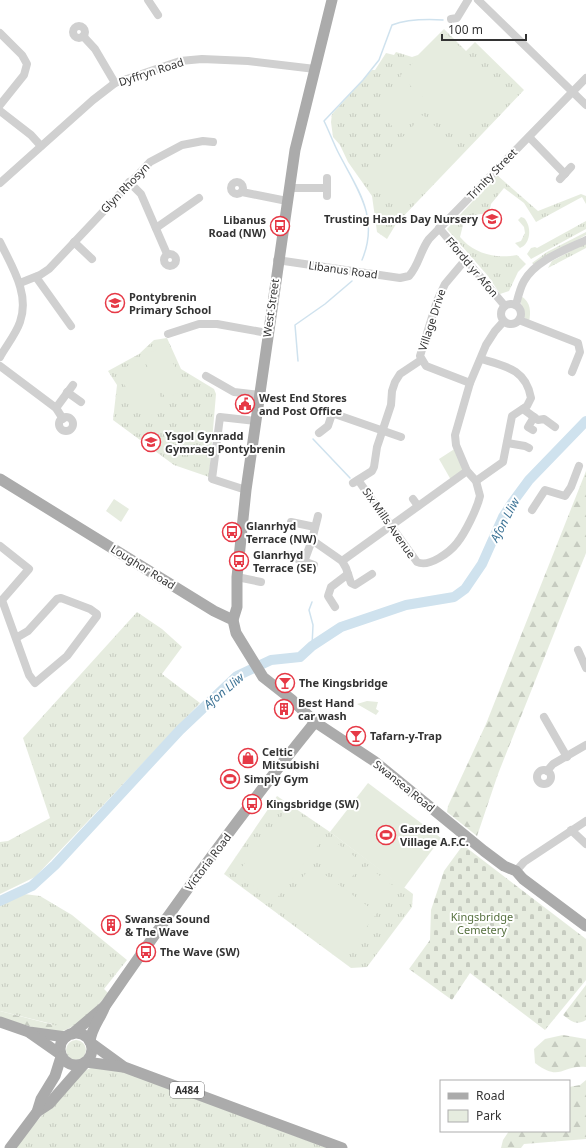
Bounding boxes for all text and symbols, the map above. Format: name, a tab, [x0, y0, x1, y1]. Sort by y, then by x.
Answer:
scale bar	[442, 16, 526, 42]
text: 100 m	[448, 21, 483, 38]
street label: Dyffryn Road	[116, 54, 185, 89]
street label: Trinity Street	[463, 145, 520, 203]
street label: Glyn Rhosyn	[97, 159, 152, 216]
school or university icon: Trusting Hands Day Nursery	[481, 208, 503, 230]
place label: Trusting Hands Day Nursery	[324, 211, 479, 226]
place label: Libanus Road (NW)	[208, 212, 266, 240]
bus stop icon: Libanus Road (NW)	[269, 215, 291, 237]
street label: Ffordd yr Afon	[443, 233, 502, 300]
street label: Libanus Road	[308, 257, 379, 282]
street label: West Street	[259, 278, 282, 338]
street label: Village Drive	[414, 287, 449, 353]
place label: Pontybrenin Primary School	[129, 289, 211, 317]
school or university icon: Pontybrenin Primary School	[104, 292, 126, 314]
place label: West End Stores and Post Office	[259, 390, 347, 418]
public building icon: West End Stores and Post Office	[234, 393, 256, 415]
place label: Ysgol Gynradd Gymraeg Pontybrenin	[165, 428, 285, 456]
school or university icon: Ysgol Gynradd Gymraeg Pontybrenin	[140, 431, 162, 453]
street label: Six Mills Avenue	[360, 484, 419, 561]
water label: Afon Lliw	[485, 493, 524, 546]
place label: Glanrhyd Terrace (NW)	[246, 518, 317, 546]
bus stop icon: Glanrhyd Terrace (NW)	[221, 521, 243, 543]
street label: Loughor Road	[108, 541, 178, 592]
place label: Glanrhyd Terrace (SE)	[253, 547, 316, 575]
bus stop icon: Glanrhyd Terrace (SE)	[228, 550, 250, 572]
water label: Afon Lliw	[199, 668, 249, 713]
bar icon: The Kingsbridge	[274, 672, 296, 694]
place label: The Kingsbridge	[299, 675, 388, 690]
place label: Best Hand car wash	[298, 695, 354, 723]
building icon: Best Hand car wash	[273, 698, 295, 720]
bar icon: Tafarn-y-Trap	[345, 725, 367, 747]
place label: Tafarn-y-Trap	[370, 728, 442, 743]
place label: Celtic Mitsubishi	[262, 744, 319, 772]
shop icon: Celtic Mitsubishi	[237, 747, 259, 769]
street label: Swansea Road	[371, 756, 438, 815]
sports icon: Simply Gym	[219, 768, 241, 790]
place label: Simply Gym	[244, 771, 308, 786]
bus stop icon: Kingsbridge (SW)	[241, 793, 263, 815]
place label: Kingsbridge (SW)	[266, 796, 359, 811]
place label: Garden Village A.F.C.	[400, 821, 469, 849]
sports icon: Garden Village A.F.C.	[375, 824, 397, 846]
street label: Victoria Road	[181, 830, 234, 893]
park label: Kingsbridge Cemetery	[451, 909, 513, 937]
place label: Swansea Sound & The Wave	[125, 911, 210, 939]
building icon: Swansea Sound & The Wave	[100, 914, 122, 936]
bus stop icon: The Wave (SW)	[135, 941, 157, 963]
place label: The Wave (SW)	[160, 944, 240, 959]
legend	[440, 1080, 570, 1132]
road number: A484	[170, 1082, 204, 1098]
text: Road	[476, 1087, 505, 1104]
text: Park	[476, 1107, 502, 1124]

